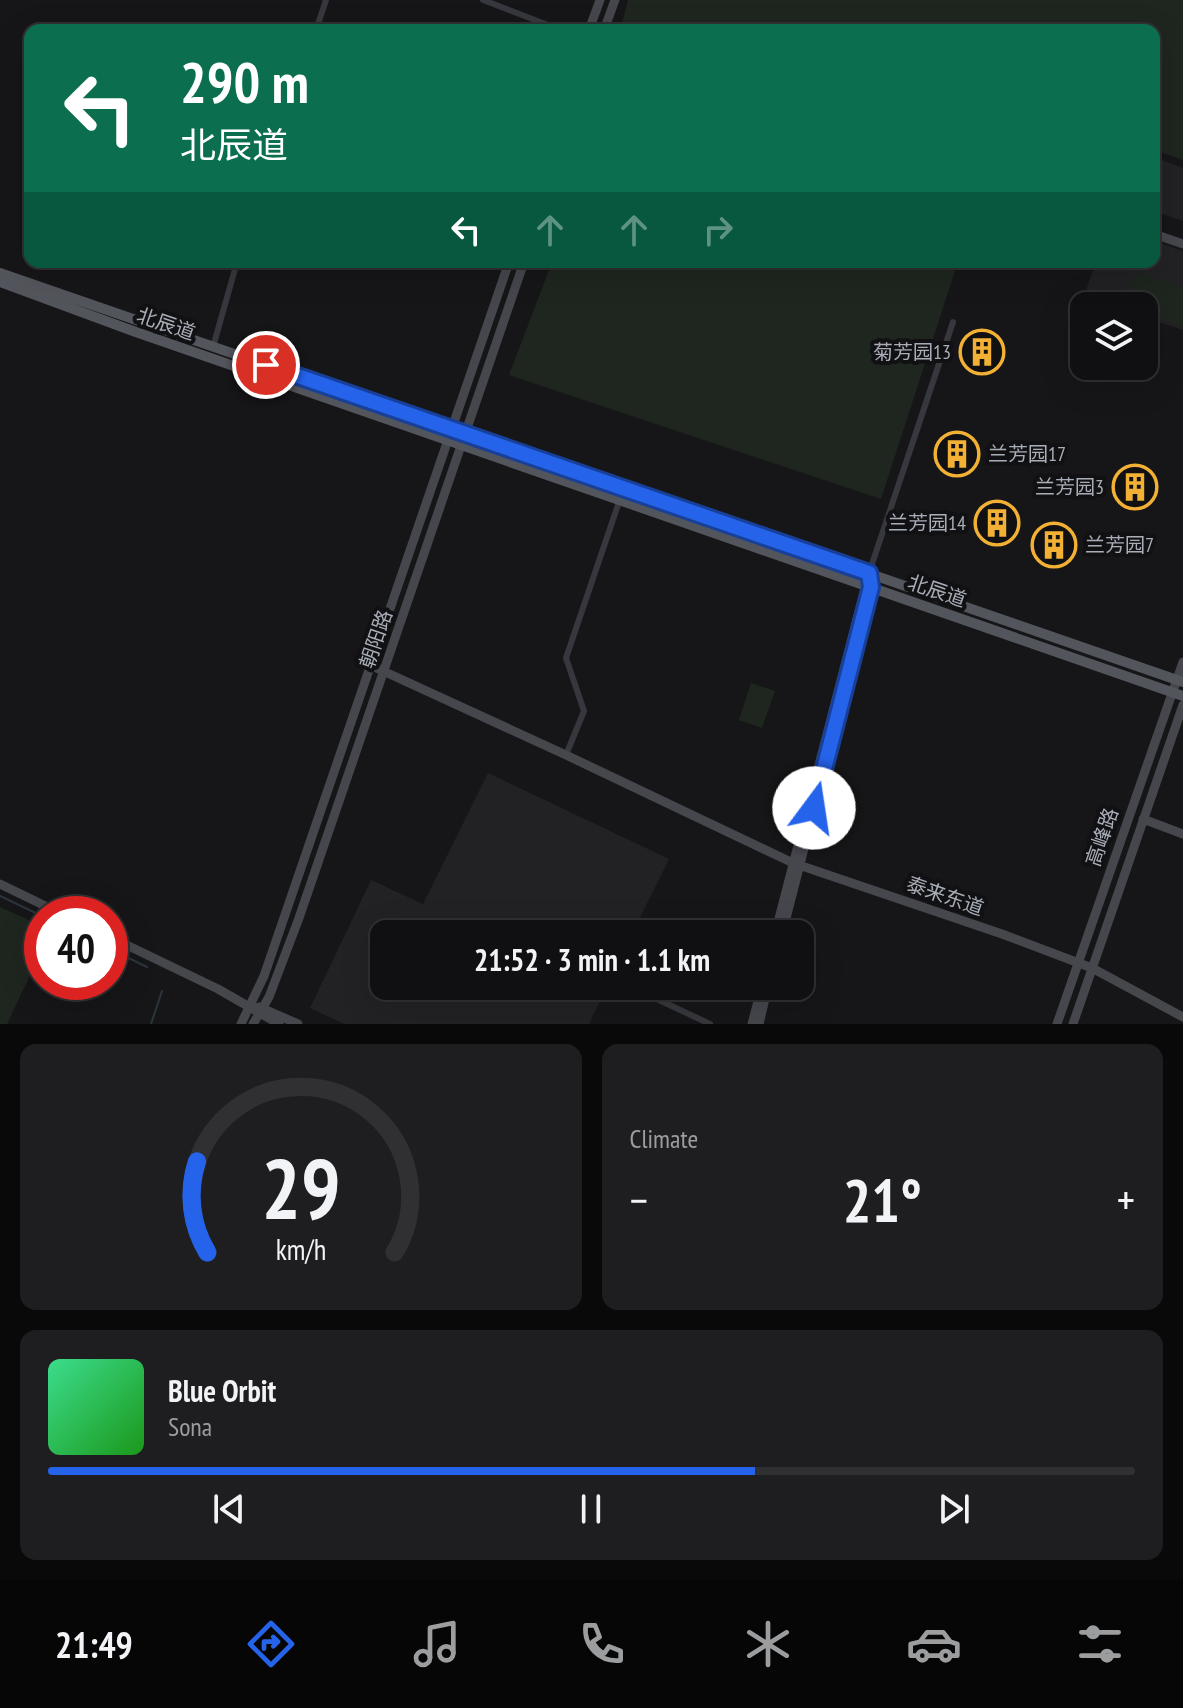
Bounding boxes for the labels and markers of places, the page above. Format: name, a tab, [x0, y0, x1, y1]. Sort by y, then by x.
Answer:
building icon: 菊芳园13	[958, 328, 1006, 376]
pin	[232, 331, 300, 399]
place label: 菊芳园13	[873, 339, 951, 365]
building icon: 兰芳园17	[933, 430, 981, 478]
place label: 兰芳园17	[988, 441, 1066, 467]
building icon: 兰芳园3	[1111, 463, 1159, 511]
place label: 兰芳园3	[1035, 474, 1104, 500]
building icon: 兰芳园14	[973, 499, 1021, 547]
place label: 兰芳园14	[888, 510, 966, 536]
building icon: 兰芳园7	[1030, 521, 1078, 569]
place label: 兰芳园7	[1085, 532, 1154, 558]

